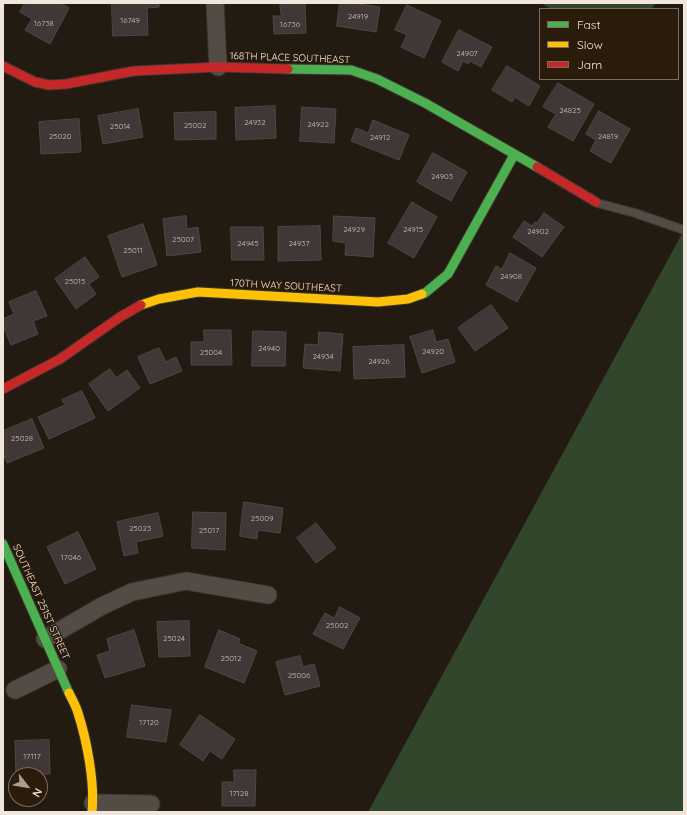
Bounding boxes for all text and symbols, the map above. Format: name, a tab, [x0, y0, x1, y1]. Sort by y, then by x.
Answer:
legend	[539, 8, 679, 80]
house number: 24919	[348, 12, 368, 22]
house number: 16749	[120, 16, 140, 26]
text: Fast	[577, 17, 601, 32]
house number: 16738	[34, 19, 54, 29]
house number: 16736	[280, 20, 300, 30]
text: Slow	[577, 37, 603, 52]
house number: 24907	[456, 49, 478, 59]
street label: 168TH PLACE SOUTHEAST	[230, 50, 350, 66]
text: Jam	[577, 57, 602, 72]
house number: 24825	[559, 106, 581, 116]
house number: 24932	[244, 118, 266, 128]
house number: 24922	[307, 120, 329, 130]
house number: 25002	[184, 121, 206, 131]
house number: 25014	[110, 122, 130, 132]
house number: 25020	[49, 132, 71, 142]
house number: 24819	[598, 132, 618, 142]
house number: 24912	[370, 133, 390, 143]
house number: 24903	[431, 172, 453, 182]
house number: 24929	[343, 225, 365, 235]
house number: 24915	[403, 225, 423, 235]
house number: 24902	[527, 227, 549, 237]
house number: 25007	[172, 235, 194, 245]
house number: 24945	[237, 239, 259, 249]
house number: 24937	[288, 239, 310, 249]
house number: 25011	[123, 246, 143, 256]
house number: 24908	[500, 272, 522, 282]
house number: 25015	[65, 277, 85, 287]
street label: 170TH WAY SOUTHEAST	[230, 277, 342, 295]
house number: 24940	[258, 344, 280, 354]
house number: 24920	[422, 347, 444, 357]
house number: 25004	[200, 348, 222, 358]
house number: 24934	[312, 352, 334, 362]
house number: 24926	[368, 357, 390, 367]
house number: 25028	[11, 434, 33, 444]
house number: 25009	[251, 514, 273, 524]
house number: 25023	[129, 524, 151, 534]
house number: 25017	[199, 526, 219, 536]
street label: SOUTHEAST 251ST STREET	[10, 542, 72, 662]
house number: 17046	[61, 553, 81, 563]
house number: 25002	[326, 621, 348, 631]
house number: 25024	[163, 634, 185, 644]
house number: 25012	[221, 654, 241, 664]
house number: 25006	[288, 671, 310, 681]
house number: 17120	[139, 718, 159, 728]
house number: 17117	[23, 752, 41, 762]
north arrow	[8, 767, 48, 807]
text: N	[29, 786, 46, 800]
house number: 17128	[229, 789, 249, 799]

